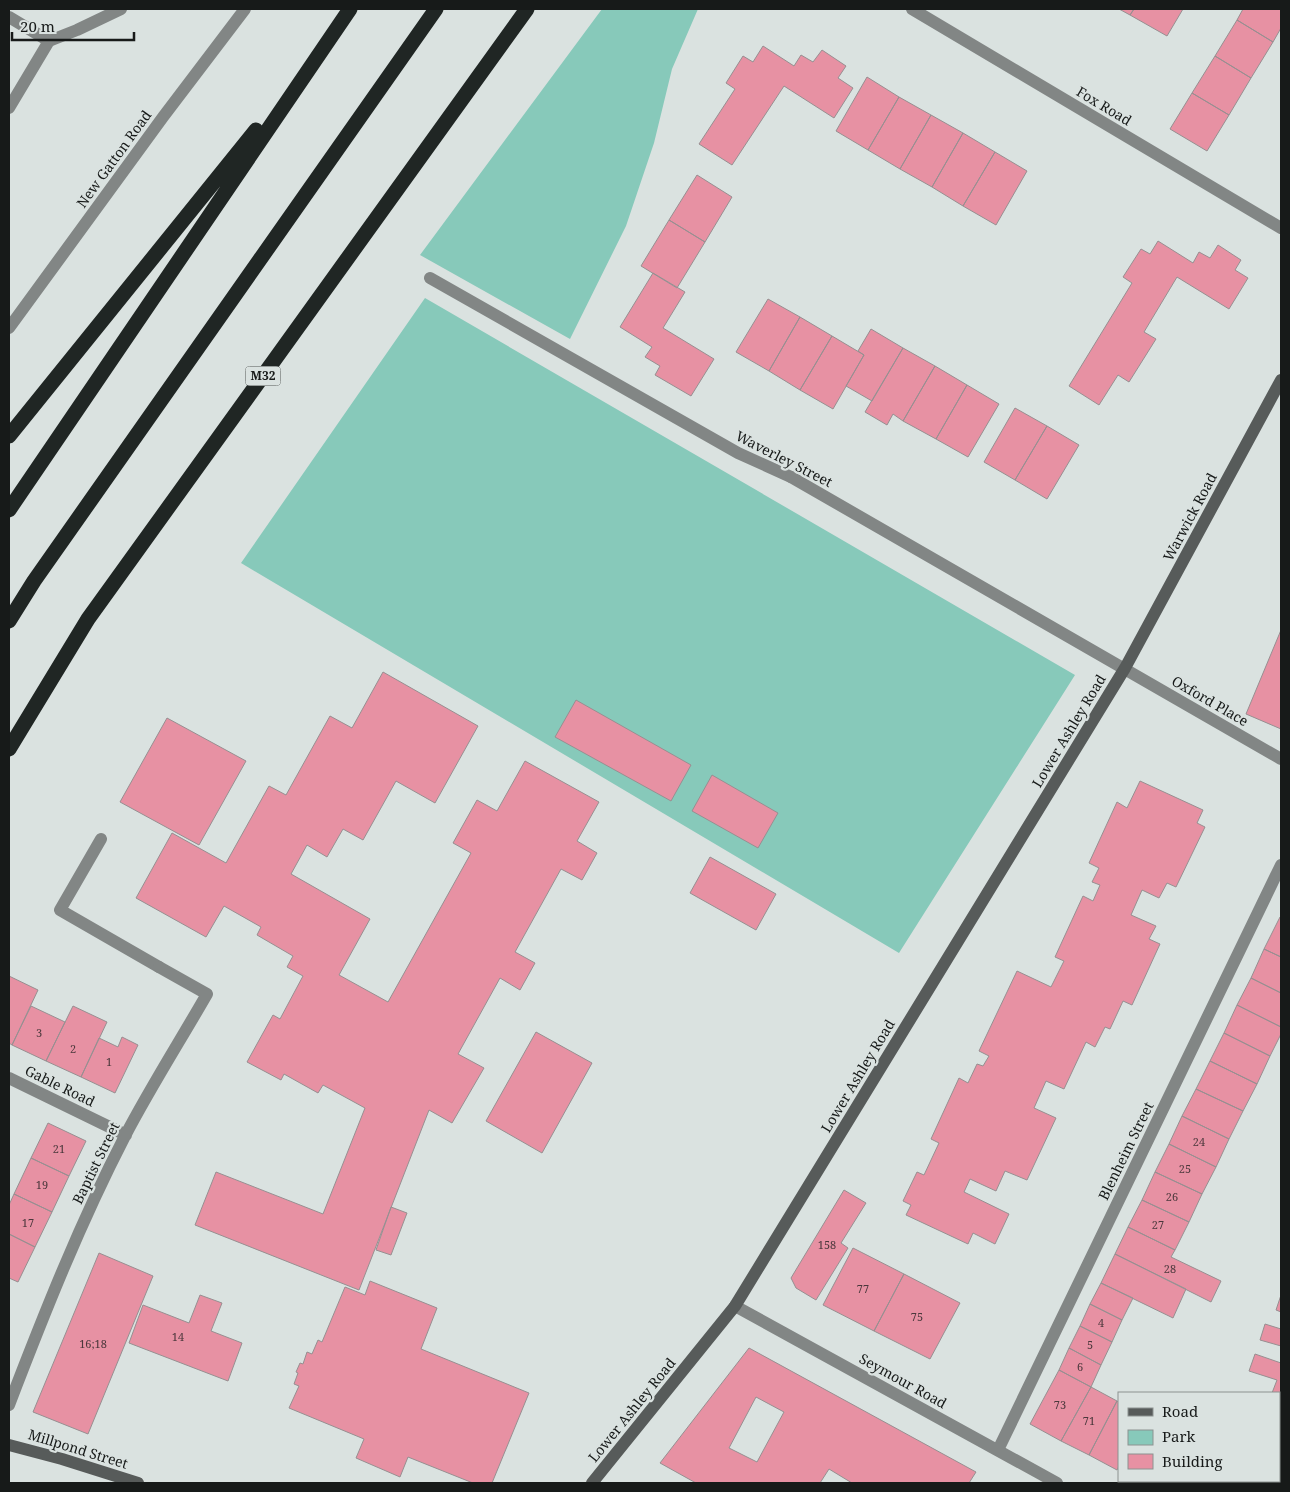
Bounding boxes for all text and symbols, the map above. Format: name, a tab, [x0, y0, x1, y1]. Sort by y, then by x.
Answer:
scale bar	[12, 10, 135, 42]
text: 20 m	[20, 16, 55, 36]
street label: Fox Road	[1073, 82, 1136, 130]
street label: New Gatton Road	[72, 106, 156, 211]
road number: M32	[246, 366, 280, 386]
street label: Waverley Street	[733, 426, 836, 491]
street label: Warwick Road	[1158, 469, 1221, 564]
street label: Lower Ashley Road	[1027, 670, 1110, 791]
street label: Oxford Place	[1168, 671, 1252, 730]
street label: Lower Ashley Road	[816, 1015, 899, 1136]
house number: 3	[36, 1025, 42, 1040]
house number: 2	[70, 1041, 76, 1056]
house number: 1	[106, 1054, 112, 1069]
street label: Gable Road	[22, 1060, 99, 1111]
street label: Blenheim Street	[1094, 1099, 1158, 1203]
street label: Baptist Street	[68, 1119, 124, 1207]
house number: 24	[1193, 1134, 1205, 1149]
house number: 21	[53, 1141, 65, 1156]
house number: 25	[1179, 1161, 1191, 1176]
house number: 19	[36, 1177, 48, 1192]
house number: 26	[1166, 1189, 1178, 1204]
house number: 17	[22, 1215, 34, 1230]
house number: 27	[1152, 1217, 1164, 1232]
house number: 158	[818, 1237, 836, 1252]
house number: 28	[1164, 1261, 1176, 1276]
house number: 77	[857, 1281, 869, 1296]
house number: 75	[911, 1309, 923, 1324]
house number: 4	[1098, 1315, 1104, 1330]
house number: 14	[172, 1329, 184, 1344]
house number: 16;18	[79, 1336, 107, 1351]
house number: 5	[1087, 1337, 1093, 1352]
street label: Seymour Road	[856, 1349, 951, 1413]
street label: Lower Ashley Road	[584, 1353, 680, 1466]
house number: 6	[1077, 1359, 1083, 1374]
legend	[1118, 1392, 1280, 1482]
house number: 73	[1054, 1397, 1066, 1412]
text: Road	[1162, 1401, 1198, 1421]
house number: 71	[1083, 1413, 1095, 1428]
street label: Millpond Street	[26, 1424, 130, 1473]
text: Park	[1162, 1426, 1196, 1446]
text: Building	[1162, 1451, 1223, 1471]

